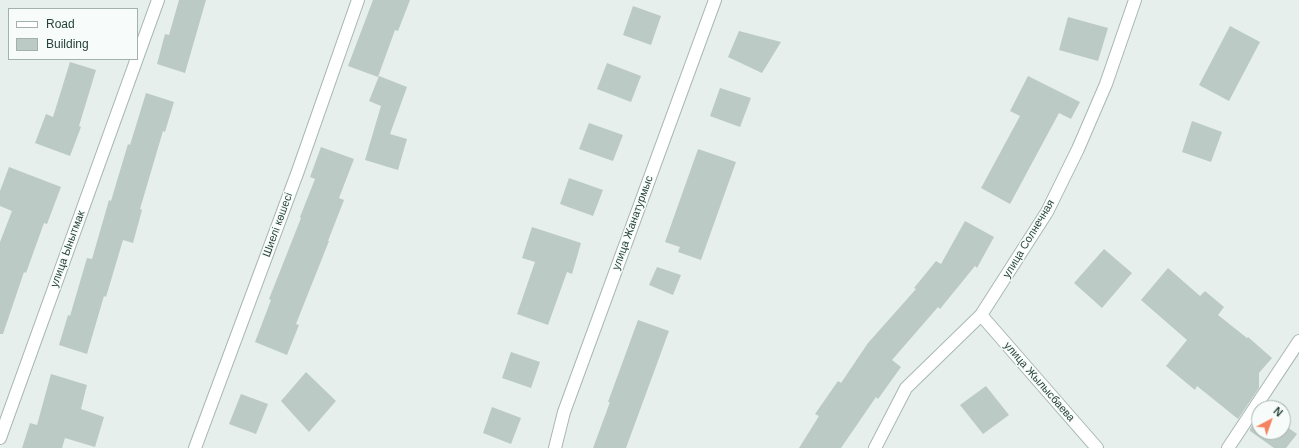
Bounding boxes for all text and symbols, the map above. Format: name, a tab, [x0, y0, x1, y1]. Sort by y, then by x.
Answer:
legend	[8, 8, 138, 60]
text: Road	[46, 17, 75, 31]
text: Building	[46, 37, 89, 51]
street label: улица Жанатурмыс	[610, 174, 656, 272]
street label: Шиелі көшесі	[260, 191, 296, 259]
street label: улица Солнечная	[1000, 197, 1058, 281]
street label: улица Ынытмак	[48, 209, 88, 289]
street label: улица Жылысбаева	[1001, 339, 1077, 425]
north arrow	[1251, 400, 1291, 440]
text: N	[1271, 405, 1285, 419]

